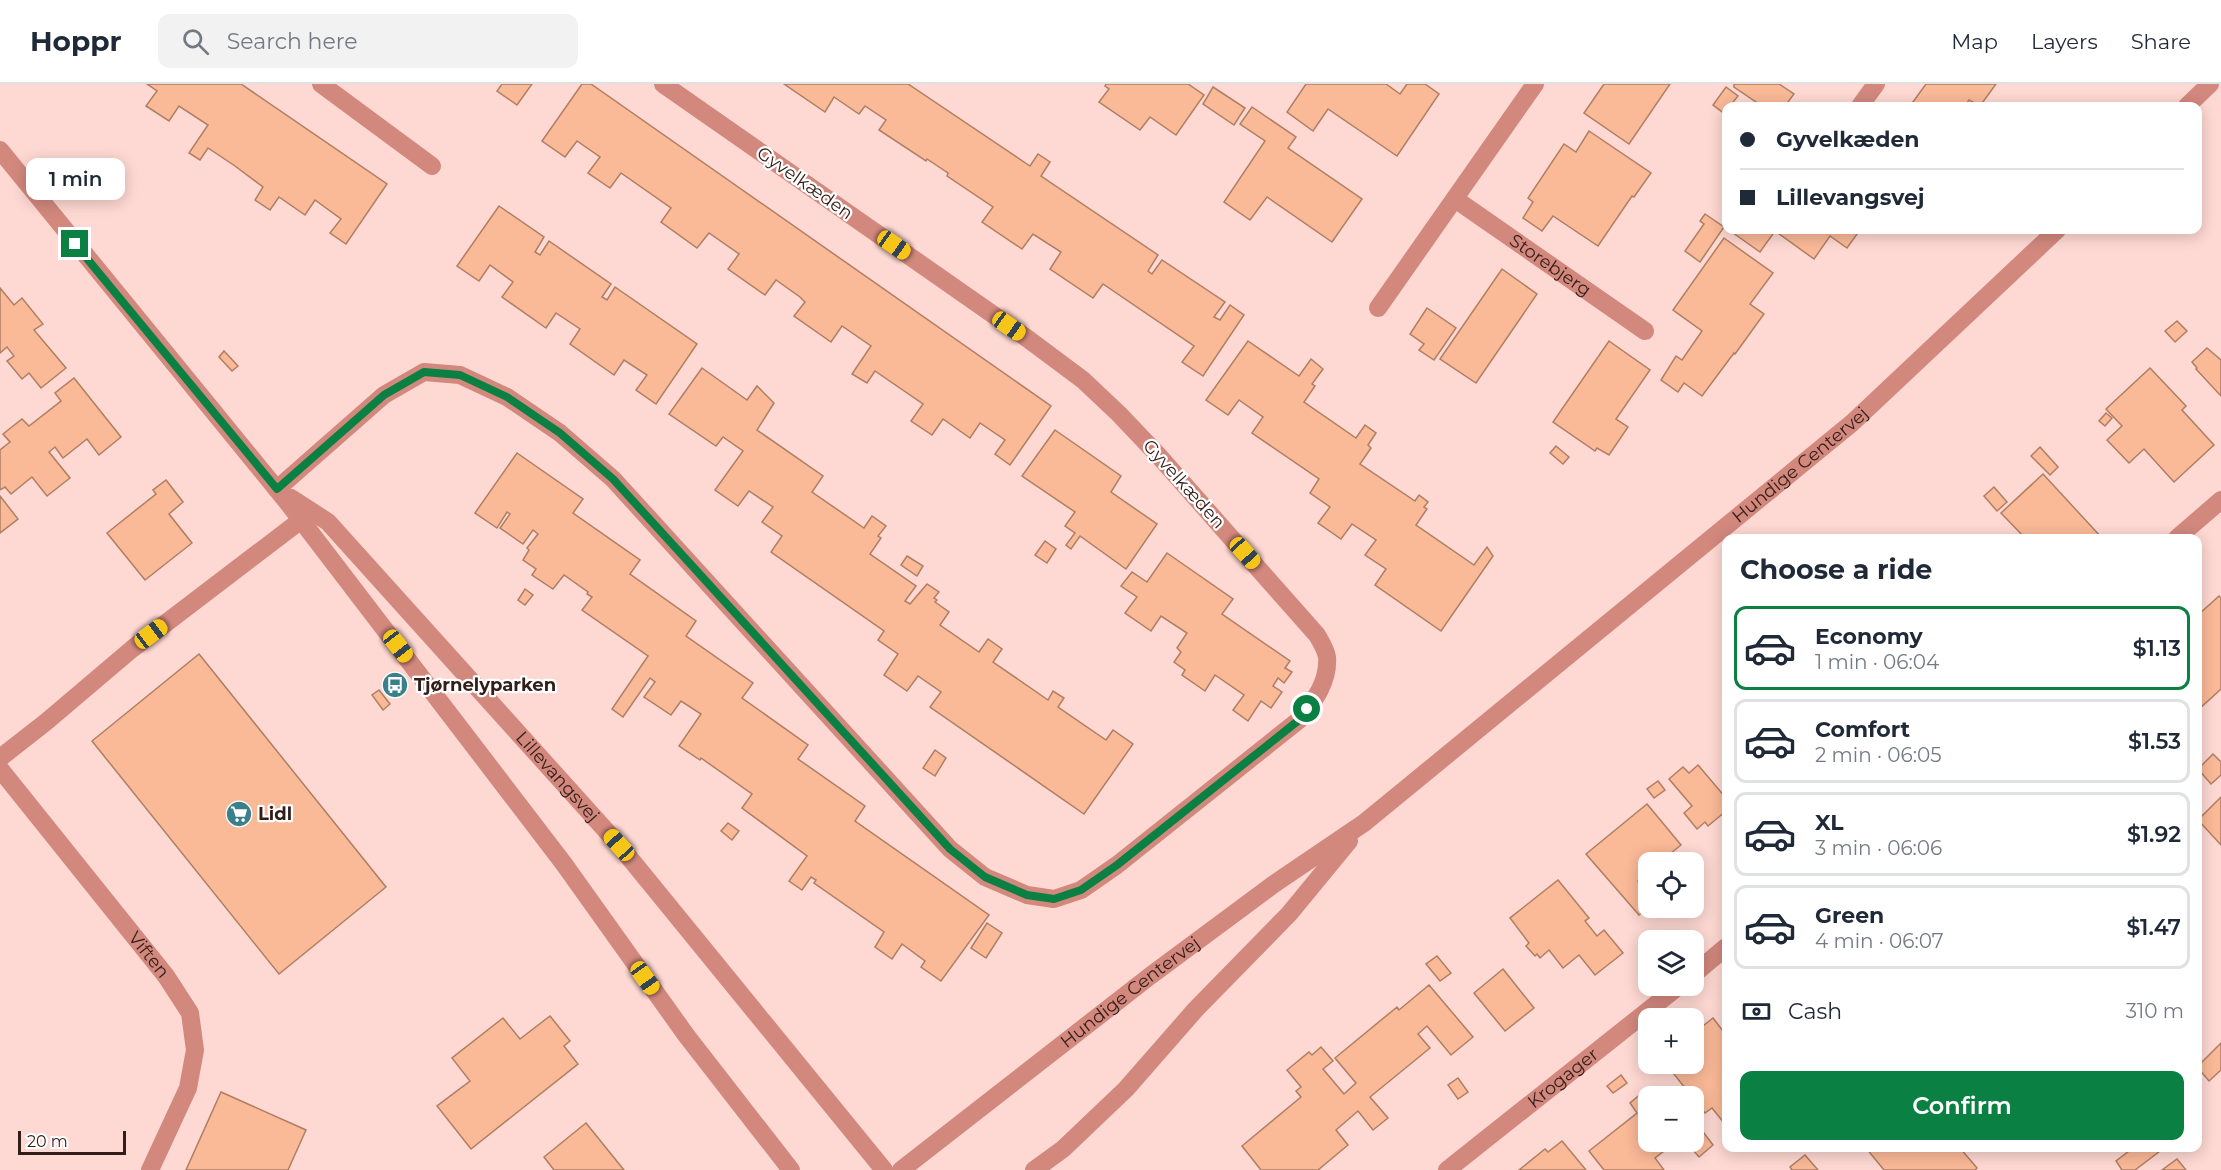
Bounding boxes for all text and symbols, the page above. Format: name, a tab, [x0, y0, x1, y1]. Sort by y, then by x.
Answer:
search box	[158, 14, 578, 68]
text: Hoppr	[30, 24, 122, 58]
icon: search	[179, 25, 212, 58]
text: Search here	[227, 28, 358, 55]
text: Map	[1951, 29, 1998, 54]
text: Layers	[2031, 29, 2098, 54]
text: Share	[2131, 29, 2191, 54]
text: Gyvelkæden	[1776, 126, 1920, 153]
street label: Gyvelkæden	[753, 142, 857, 224]
callout: 1 min	[26, 157, 124, 199]
text: 1 min	[49, 167, 102, 191]
text: Lillevangsvej	[1776, 184, 1925, 211]
car	[874, 227, 914, 263]
street label: Storebjerg	[1505, 229, 1595, 301]
route end	[61, 230, 88, 257]
car	[989, 308, 1029, 344]
street label: Hundige Centervej	[1728, 403, 1873, 528]
street label: Gyvelkæden	[1138, 435, 1230, 533]
car	[1226, 534, 1264, 572]
text: Choose a ride	[1740, 553, 1932, 586]
car	[131, 616, 171, 652]
icon: car	[1743, 621, 1797, 675]
text: Economy	[1815, 623, 1923, 650]
car	[380, 626, 416, 666]
text: $1.13	[2133, 635, 2181, 662]
text: 1 min · 06:04	[1815, 650, 1939, 674]
bus stop icon: Tjørnelyparken	[380, 670, 410, 700]
place label: Tjørnelyparken	[414, 674, 556, 696]
route start	[1293, 695, 1320, 722]
icon: car	[1743, 714, 1797, 768]
text: Comfort	[1815, 716, 1910, 743]
street label: Lillevangsvej	[511, 727, 604, 827]
text: $1.53	[2128, 728, 2181, 755]
text: 2 min · 06:05	[1815, 743, 1941, 767]
supermarket icon: Lidl	[224, 799, 254, 829]
place label: Lidl	[258, 803, 292, 825]
icon: car	[1743, 807, 1797, 861]
text: XL	[1815, 809, 1844, 836]
text: $1.92	[2127, 821, 2181, 848]
car	[600, 826, 638, 864]
text: 3 min · 06:06	[1815, 836, 1942, 860]
map controls	[1638, 852, 1704, 1152]
button: locate	[1638, 852, 1704, 918]
icon: car	[1743, 900, 1797, 954]
text: Green	[1815, 902, 1884, 929]
text: $1.47	[2126, 914, 2181, 941]
street label: Viften	[124, 927, 174, 982]
text: 4 min · 06:07	[1815, 929, 1944, 953]
button: layers	[1638, 930, 1704, 996]
street label: Hundige Centervej	[1056, 932, 1204, 1053]
car	[627, 958, 663, 998]
icon: cash	[1740, 995, 1773, 1028]
text: Cash	[1788, 998, 1842, 1025]
text: 310 m	[2126, 999, 2184, 1023]
button: +	[1638, 1008, 1704, 1074]
street label: Krogager	[1523, 1043, 1603, 1113]
button: Confirm	[1740, 1071, 2184, 1140]
button: −	[1638, 1086, 1704, 1152]
scale bar	[18, 1128, 126, 1156]
text: 20 m	[27, 1132, 68, 1151]

